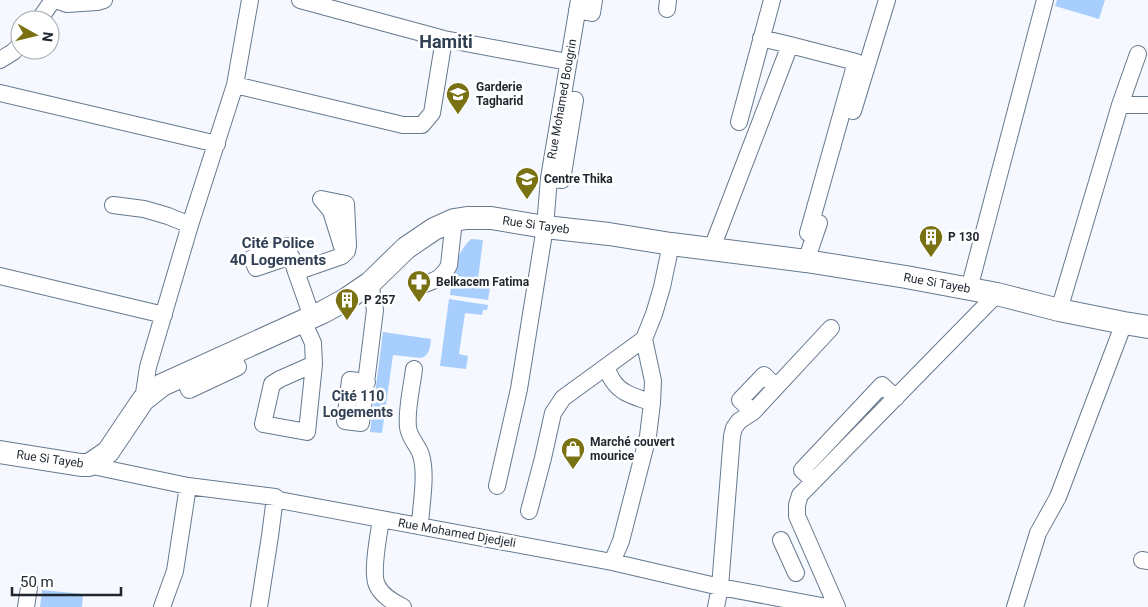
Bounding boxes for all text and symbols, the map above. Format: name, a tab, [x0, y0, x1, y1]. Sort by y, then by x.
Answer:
north arrow	[10, 10, 60, 60]
text: N	[39, 31, 56, 43]
district label: Hamiti	[419, 31, 473, 52]
street label: Rue Mohamed Bougrin	[545, 38, 579, 160]
place label: Garderie Tagharid	[476, 80, 524, 108]
school or university icon: Garderie Tagharid	[445, 81, 471, 115]
school or university icon: Centre Thika	[514, 166, 540, 200]
place label: Centre Thika	[544, 172, 613, 186]
street label: Rue Si Tayeb	[501, 213, 571, 237]
building icon: P 130	[918, 224, 944, 258]
place label: P 130	[948, 230, 979, 244]
district label: Cité Police 40 Logements	[230, 234, 327, 269]
pharmacy icon: Belkacem Fatima	[406, 269, 432, 303]
street label: Rue Si Tayeb	[902, 270, 972, 296]
place label: Belkacem Fatima	[436, 275, 530, 289]
building icon: P 257	[334, 287, 360, 321]
place label: P 257	[364, 293, 395, 307]
district label: Cité 110 Logements	[323, 388, 393, 420]
place label: Marché couvert mourice	[590, 435, 675, 463]
shop icon: Marché couvert mourice	[560, 436, 586, 470]
street label: Rue Si Tayeb	[15, 447, 85, 471]
street label: Rue Mohamed Djedjeli	[397, 516, 517, 550]
scale bar	[12, 564, 121, 596]
text: 50 m	[20, 573, 54, 591]

